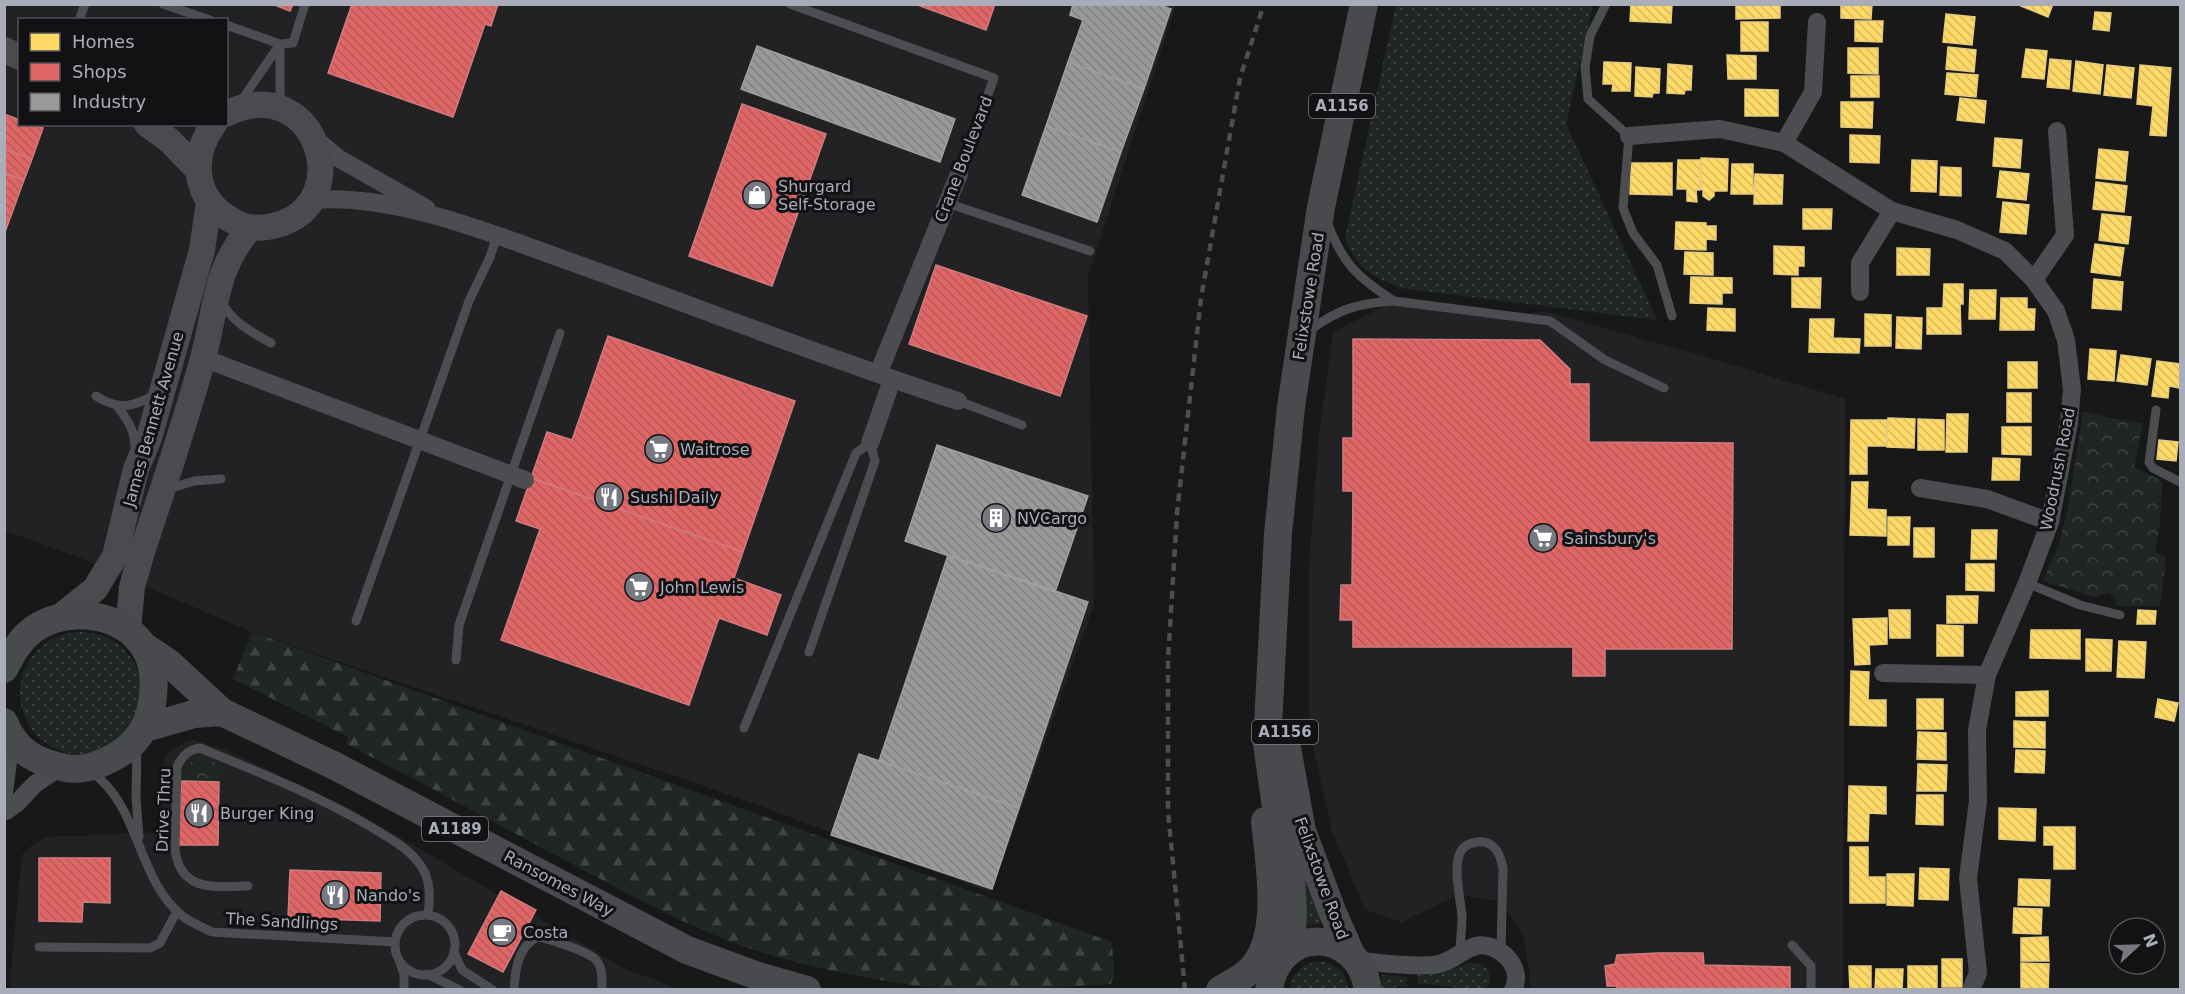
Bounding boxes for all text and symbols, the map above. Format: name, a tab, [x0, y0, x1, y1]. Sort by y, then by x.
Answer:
legend	[18, 18, 228, 126]
text: Homes	[72, 31, 135, 52]
text: Shops	[72, 61, 127, 82]
text: Industry	[72, 91, 146, 112]
street label: Crane Boulevard	[931, 93, 996, 225]
road number: A1156	[1309, 94, 1375, 118]
place label: Shurgard Self-Storage	[778, 177, 876, 214]
shop icon: Shurgard Self-Storage	[741, 179, 773, 211]
street label: Felixstowe Road	[1289, 231, 1328, 361]
street label: James Bennett Avenue	[119, 329, 188, 510]
street label: Woodrush Road	[2036, 406, 2079, 532]
supermarket icon: Waitrose	[643, 433, 675, 465]
place label: Waitrose	[680, 440, 750, 459]
restaurant icon: Sushi Daily	[593, 481, 625, 513]
place label: Sushi Daily	[630, 488, 719, 507]
building icon: NVCargo	[980, 502, 1012, 534]
place label: NVCargo	[1017, 509, 1087, 528]
supermarket icon: Sainsbury's	[1527, 522, 1559, 554]
place label: Sainsbury's	[1564, 529, 1656, 548]
supermarket icon: John Lewis	[623, 571, 655, 603]
place label: John Lewis	[659, 578, 744, 597]
road number: A1156	[1252, 720, 1318, 744]
street label: Drive Thru	[153, 768, 174, 853]
restaurant icon: Burger King	[183, 797, 215, 829]
place label: Burger King	[220, 804, 314, 823]
street label: Felixstowe Road	[1291, 814, 1353, 942]
road number: A1189	[422, 817, 488, 841]
street label: Ransomes Way	[501, 846, 617, 920]
restaurant icon: Nando's	[319, 879, 351, 911]
place label: Nando's	[356, 886, 421, 905]
street label: The Sandlings	[224, 909, 339, 934]
cafe icon: Costa	[486, 916, 518, 948]
north arrow	[2107, 916, 2167, 976]
place label: Costa	[523, 923, 568, 942]
text: N	[2139, 931, 2162, 950]

